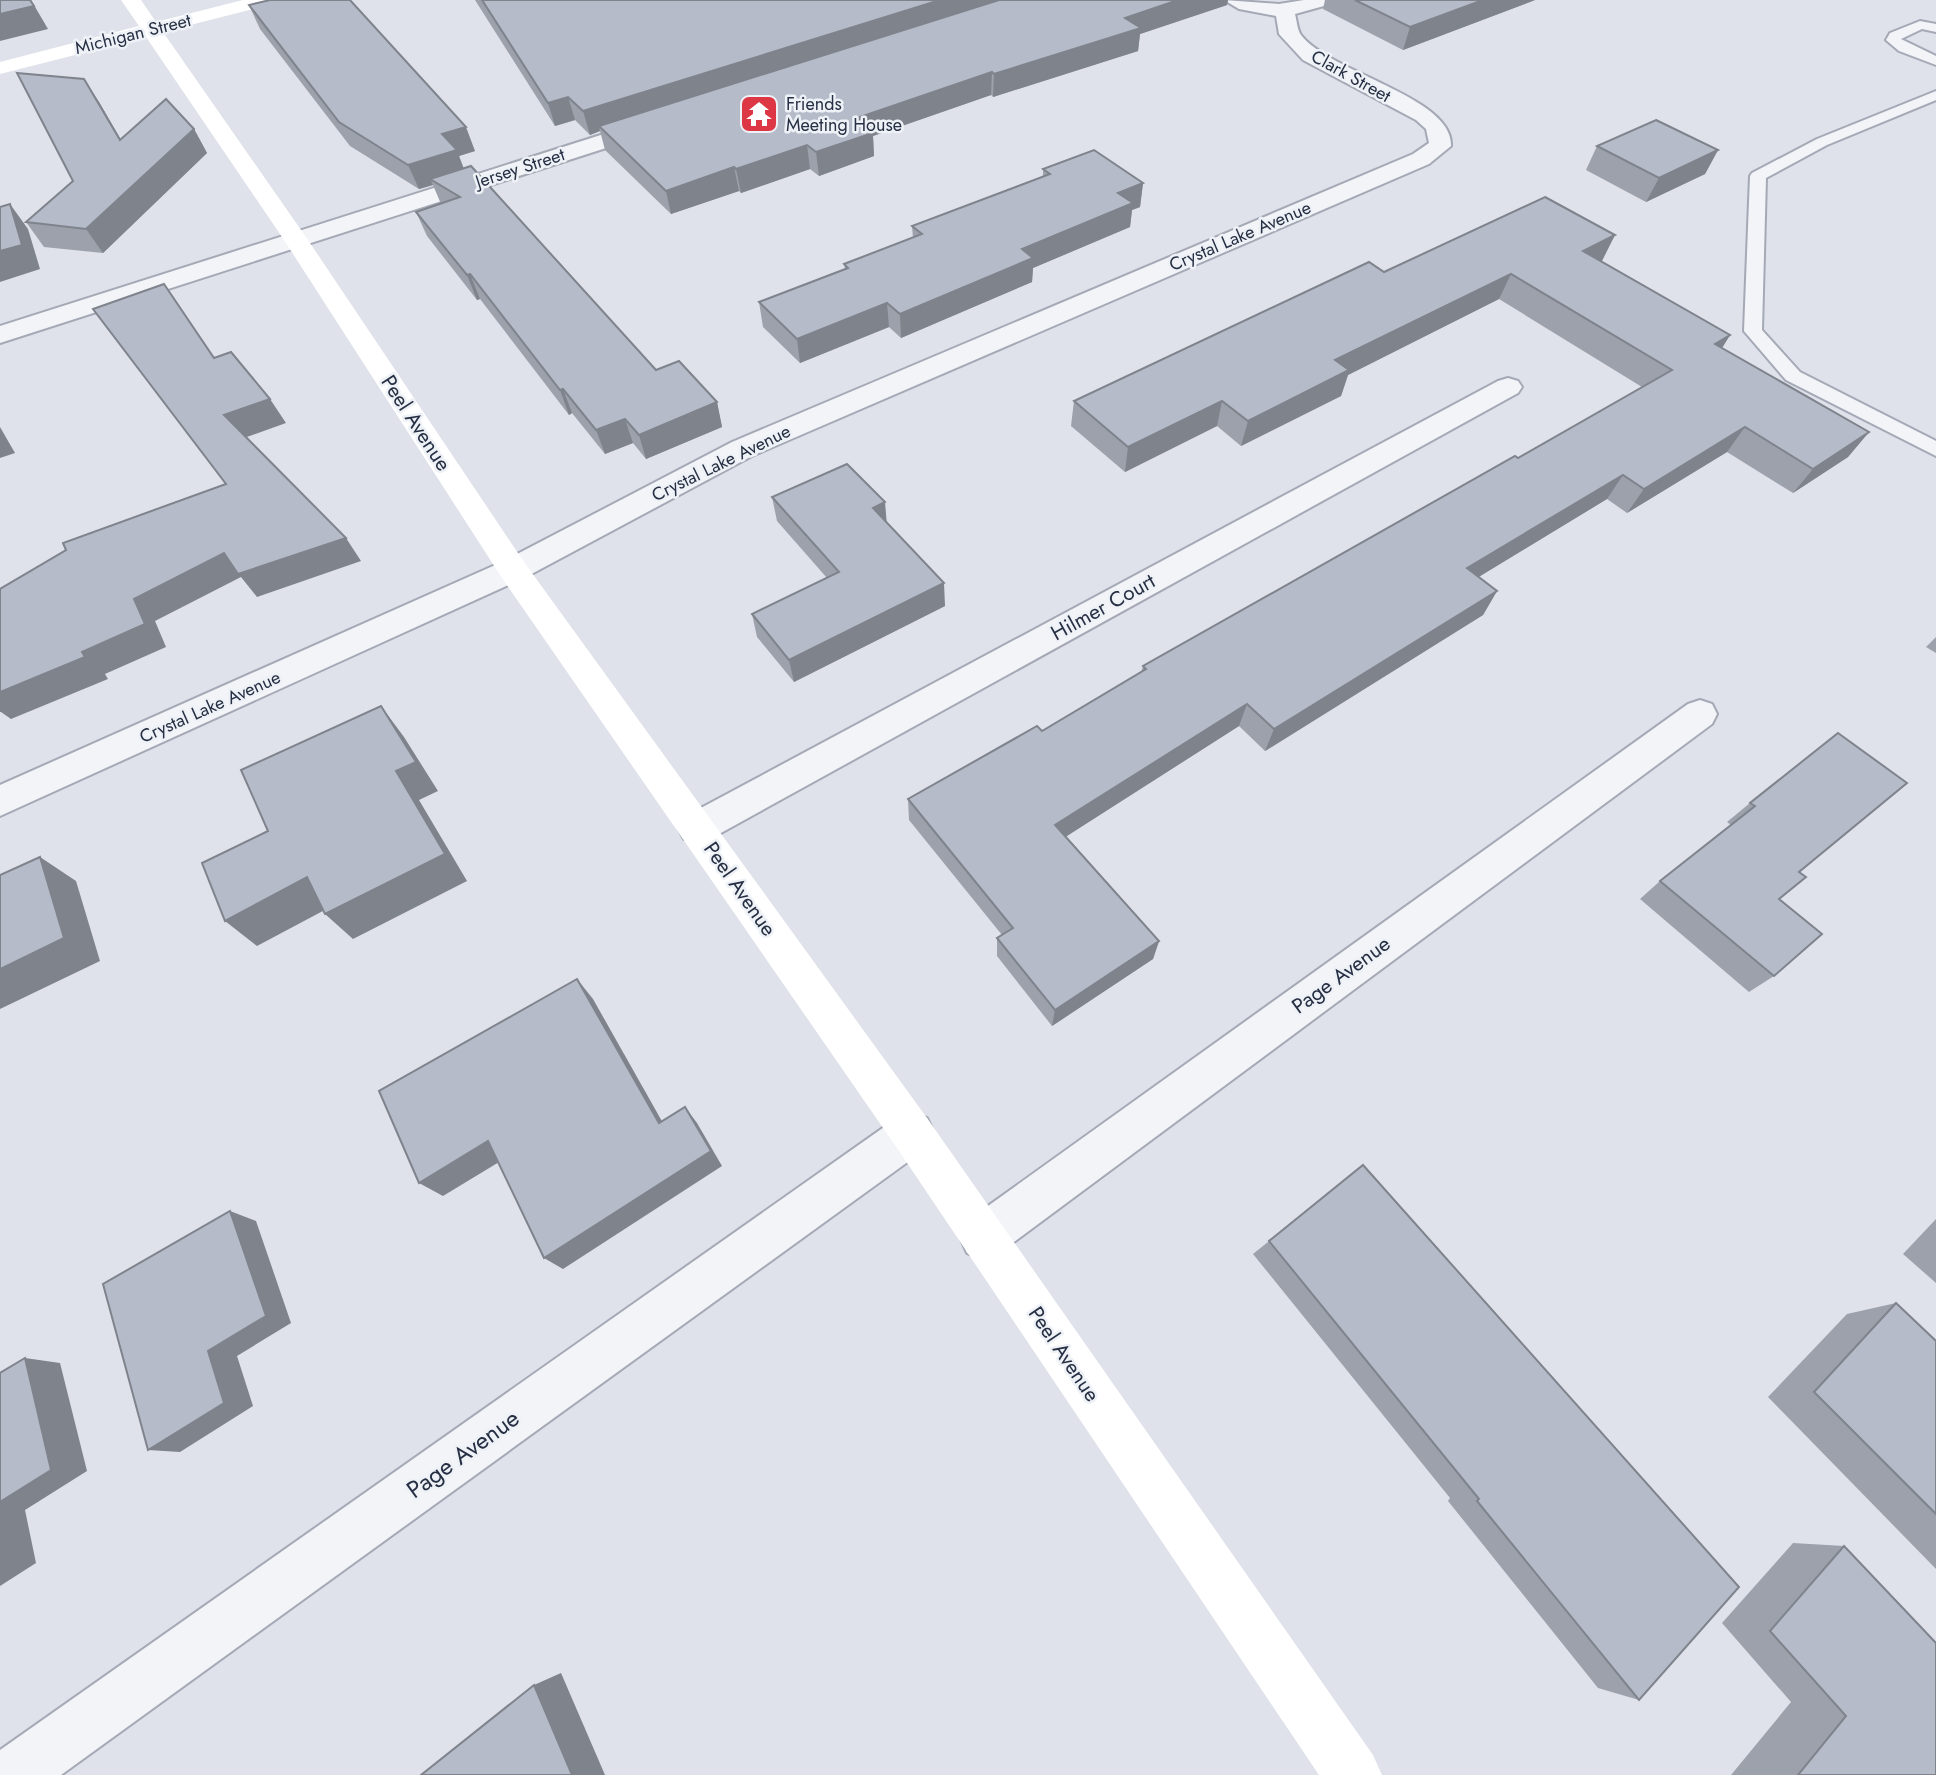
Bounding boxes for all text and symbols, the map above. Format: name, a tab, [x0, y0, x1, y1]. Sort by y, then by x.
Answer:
street label: Michigan Street	[72, 7, 194, 61]
street label: Clark Street	[1306, 43, 1396, 109]
place label: Friends Meeting House	[786, 91, 902, 138]
temple icon: Friends Meeting House	[738, 93, 780, 135]
street label: Jersey Street	[470, 141, 569, 195]
street label: Crystal Lake Avenue	[1165, 194, 1315, 278]
street label: Peel Avenue	[374, 369, 458, 477]
street label: Crystal Lake Avenue	[647, 418, 795, 508]
street label: Hilmer Court	[1045, 566, 1161, 648]
street label: Crystal Lake Avenue	[135, 664, 285, 750]
street label: Peel Avenue	[696, 836, 784, 942]
street label: Page Avenue	[1285, 929, 1397, 1021]
street label: Peel Avenue	[1021, 1300, 1107, 1408]
street label: Page Avenue	[399, 1401, 526, 1507]

